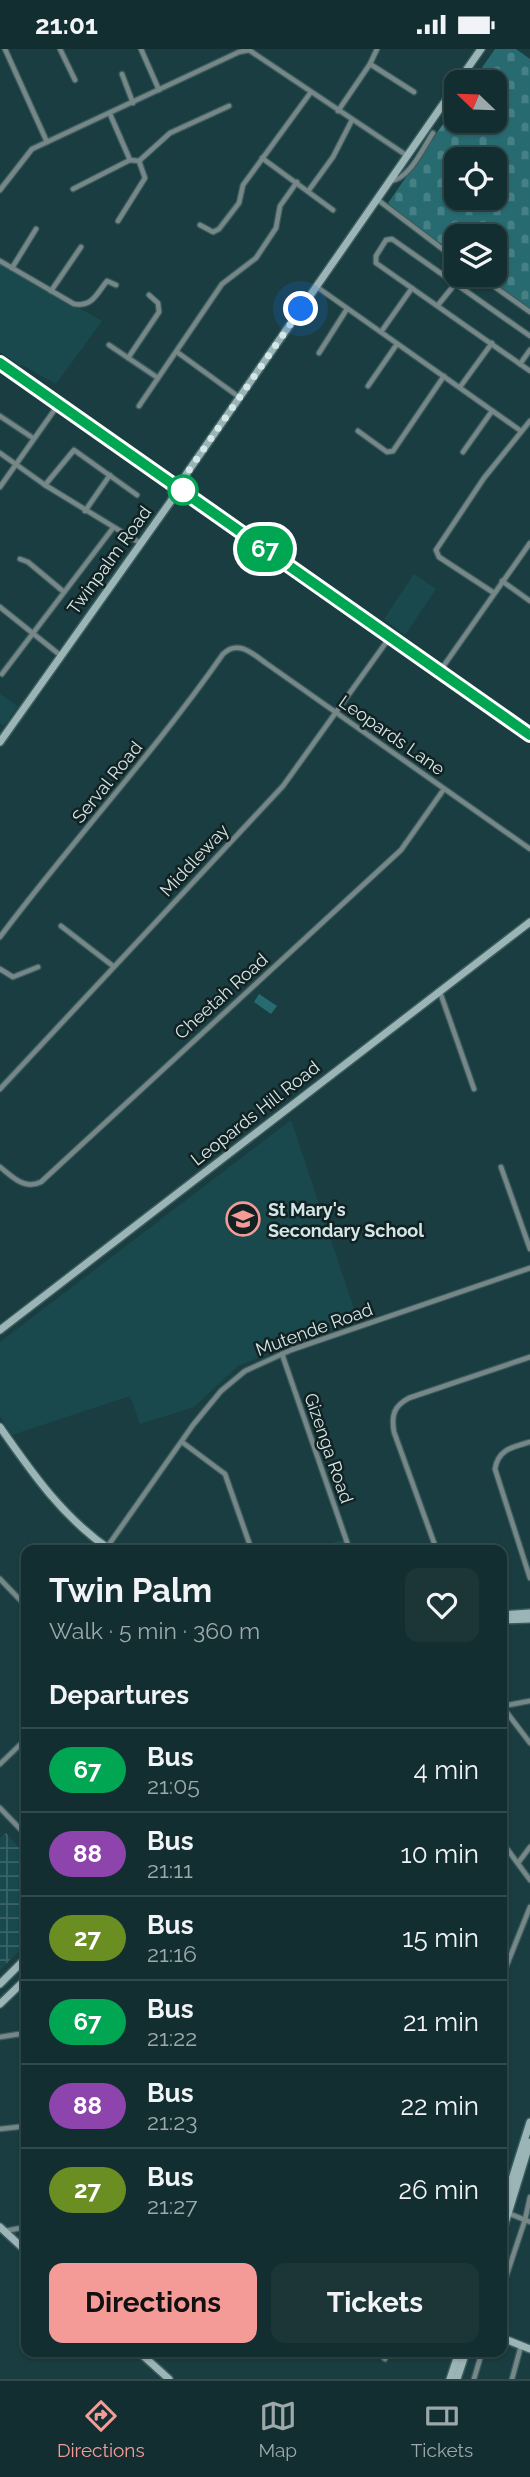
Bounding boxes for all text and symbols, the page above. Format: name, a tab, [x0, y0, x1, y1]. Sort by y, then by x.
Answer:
text: 21:01	[35, 10, 98, 40]
north arrow	[444, 70, 508, 133]
map controls	[444, 70, 507, 287]
button: locate	[444, 147, 507, 210]
button: layers	[444, 224, 507, 287]
your location	[283, 291, 318, 326]
unlabelled marker	[168, 475, 198, 505]
street label: Twinpalm Road	[63, 502, 155, 618]
line badge: 67	[233, 526, 296, 572]
text: 67	[251, 534, 279, 563]
street label: Leopards Lane	[335, 691, 449, 780]
street label: Serval Road	[68, 737, 146, 827]
street label: Middleway	[155, 819, 233, 900]
street label: Cheetah Road	[170, 949, 272, 1043]
street label: Leopards Hill Road	[187, 1056, 323, 1170]
place label: St Mary's Secondary School	[268, 1199, 424, 1241]
school or university icon: St Mary's Secondary School	[224, 1200, 262, 1238]
street label: Mutende Road	[253, 1298, 375, 1360]
street label: Gizenga Road	[300, 1390, 358, 1506]
button: heart	[405, 1568, 479, 1642]
text: Twin Palm	[49, 1571, 212, 1610]
text: Walk · 5 min · 360 m	[49, 1617, 260, 1644]
text: Departures	[49, 1680, 189, 1710]
text: Bus	[147, 1742, 194, 1772]
text: 67	[73, 1755, 102, 1784]
text: 4 min	[413, 1755, 479, 1785]
text: 21:05	[147, 1772, 200, 1799]
text: Bus	[147, 1826, 194, 1856]
text: 88	[73, 1839, 102, 1868]
text: 10 min	[401, 1839, 479, 1869]
text: 21:11	[147, 1856, 193, 1883]
text: Bus	[147, 1910, 194, 1940]
text: 27	[74, 1923, 101, 1952]
text: 15 min	[402, 1923, 479, 1953]
text: 21:16	[147, 1940, 197, 1967]
text: Bus	[147, 1994, 194, 2024]
text: 67	[73, 2007, 102, 2036]
text: 21 min	[403, 2007, 479, 2037]
text: 21:22	[147, 2024, 197, 2051]
text: Bus	[147, 2078, 194, 2108]
text: 88	[73, 2091, 102, 2120]
text: 22 min	[401, 2091, 479, 2121]
text: 21:23	[147, 2108, 197, 2135]
text: Bus	[147, 2162, 194, 2192]
text: 27	[74, 2175, 101, 2204]
text: 26 min	[398, 2175, 479, 2205]
text: 21:27	[147, 2192, 197, 2219]
button: Directions	[49, 2263, 257, 2343]
button: Tickets	[271, 2263, 479, 2343]
tab: Directions	[57, 2397, 145, 2461]
tab: Map	[258, 2397, 297, 2461]
tab: Tickets	[411, 2397, 473, 2461]

